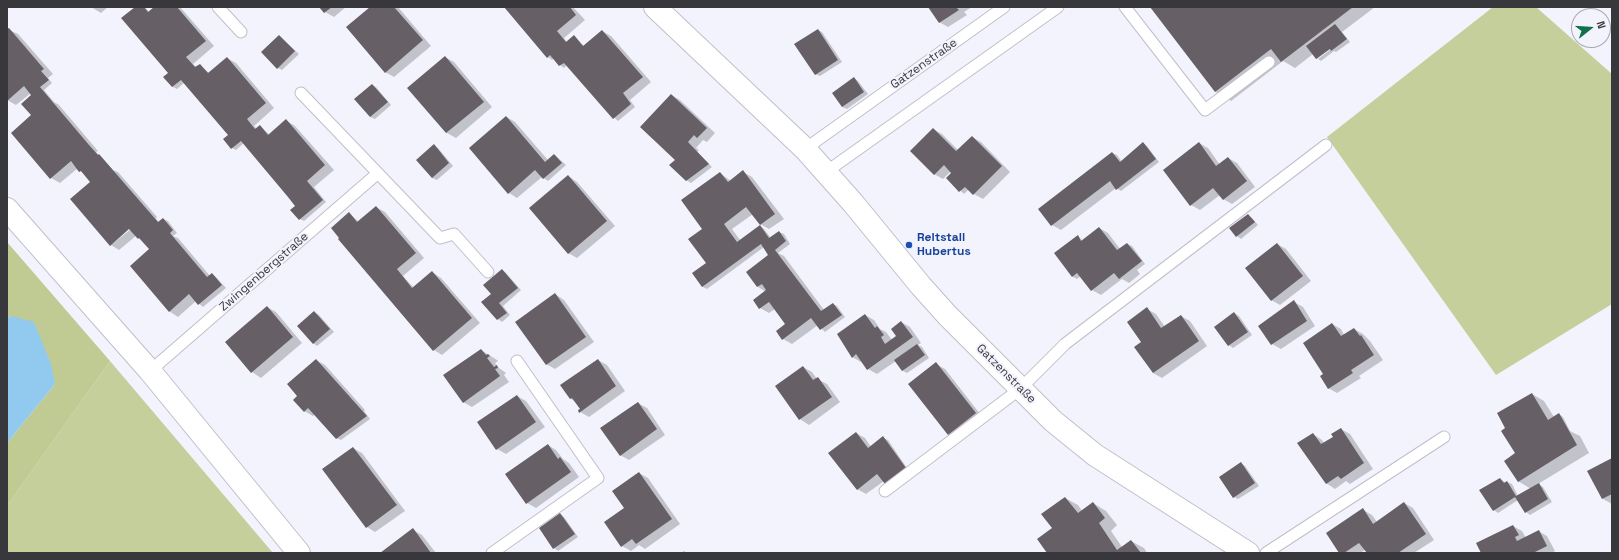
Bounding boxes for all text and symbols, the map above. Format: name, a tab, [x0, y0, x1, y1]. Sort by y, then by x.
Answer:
north arrow	[1571, 8, 1611, 48]
text: N	[1594, 19, 1609, 30]
street label: Gatzenstraße	[888, 36, 960, 92]
street label: Zwingenbergstraße	[217, 229, 311, 315]
place label: Reitstall Hubertus	[917, 231, 971, 259]
marker: Reitstall Hubertus	[904, 240, 914, 250]
street label: Gatzenstraße	[973, 341, 1039, 407]

